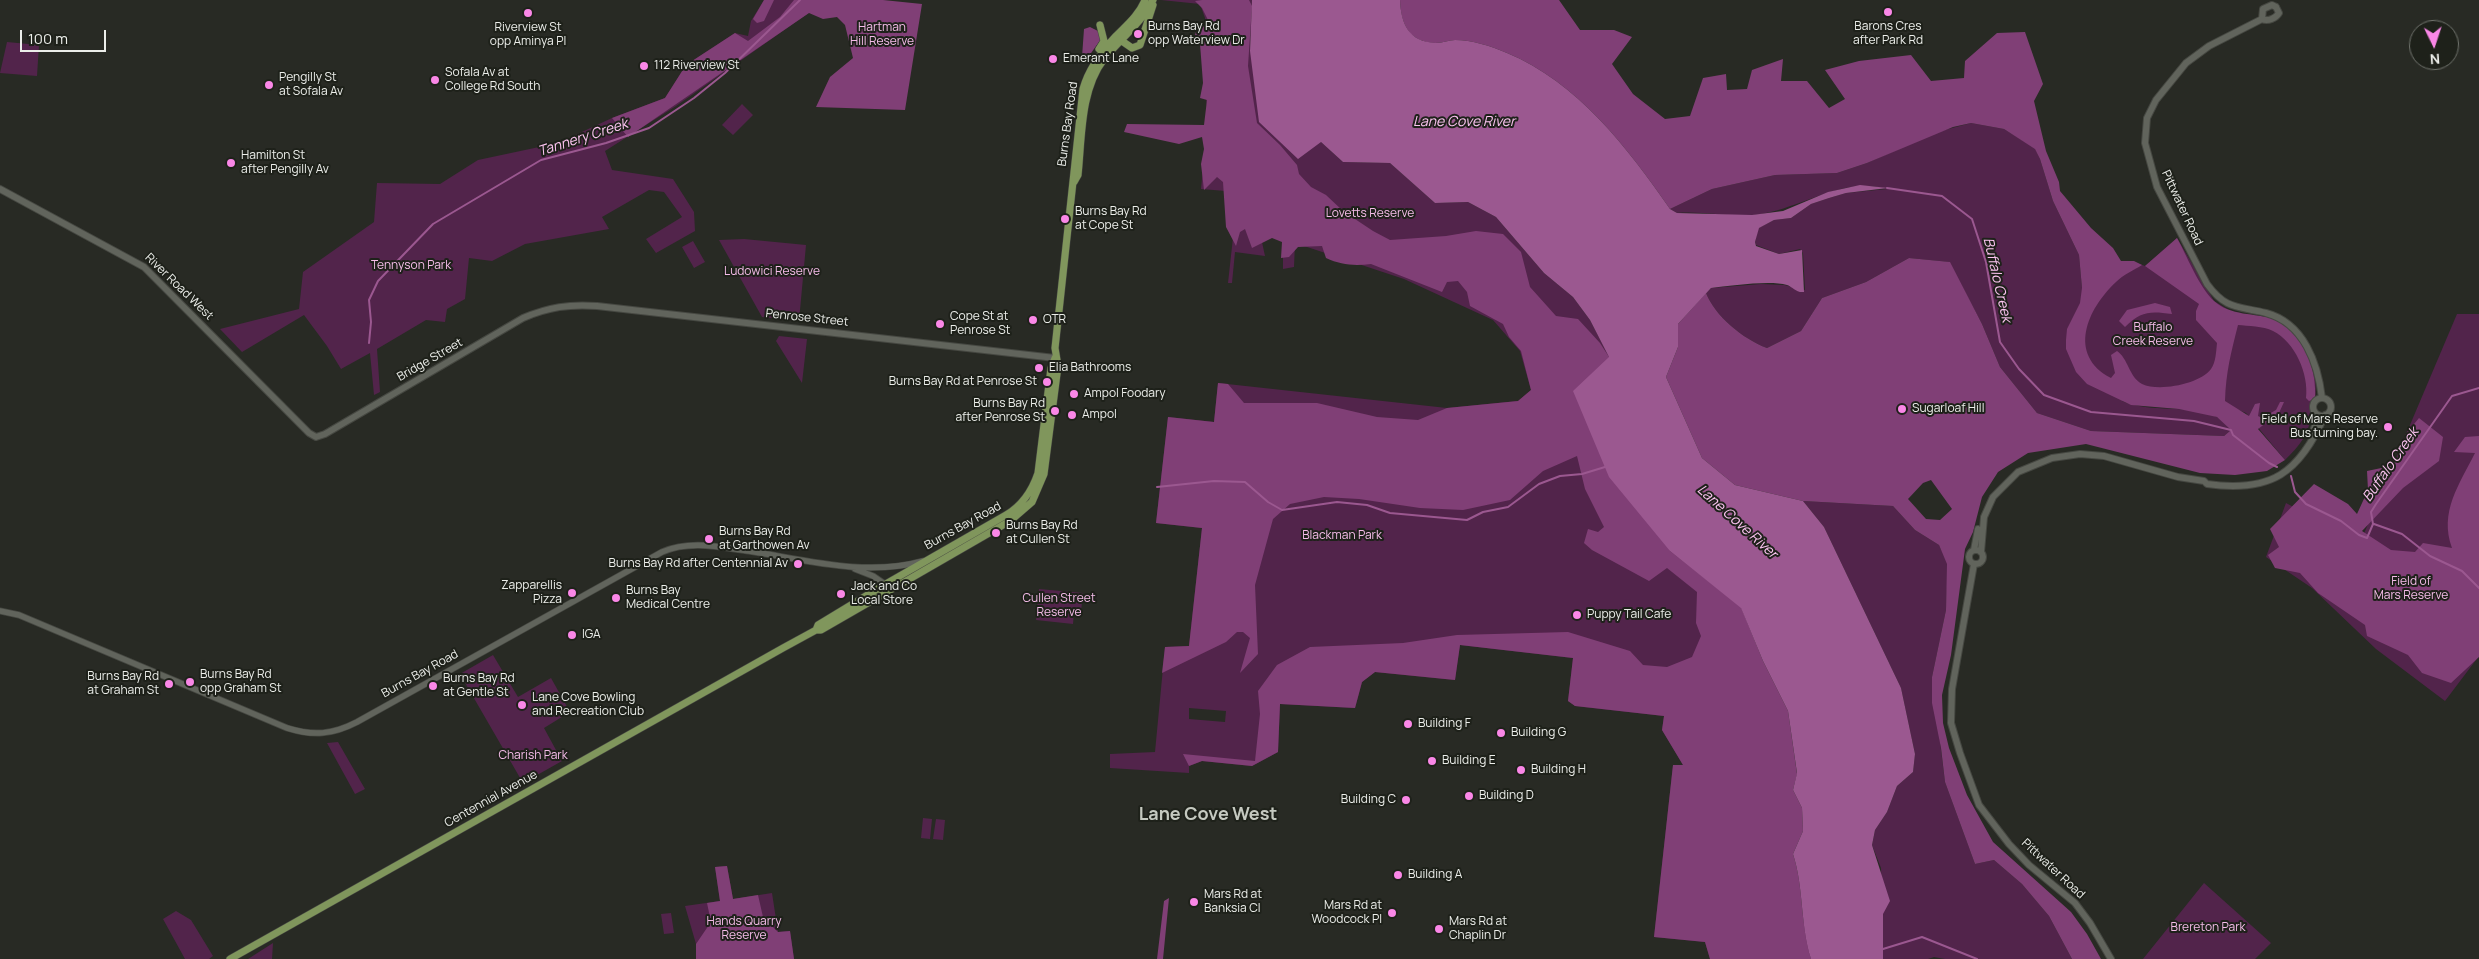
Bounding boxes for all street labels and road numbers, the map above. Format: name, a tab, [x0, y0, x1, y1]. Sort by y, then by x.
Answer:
street label: Burns Bay Road	[1055, 81, 1081, 167]
street label: Pittwater Road	[2158, 168, 2206, 248]
street label: River Road West	[142, 251, 216, 323]
street label: Penrose Street	[765, 306, 849, 330]
street label: Bridge Street	[395, 335, 465, 385]
street label: Burns Bay Road	[922, 499, 1004, 553]
street label: Burns Bay Road	[379, 647, 461, 701]
street label: Centennial Avenue	[442, 768, 540, 830]
street label: Pittwater Road	[2018, 836, 2088, 902]

